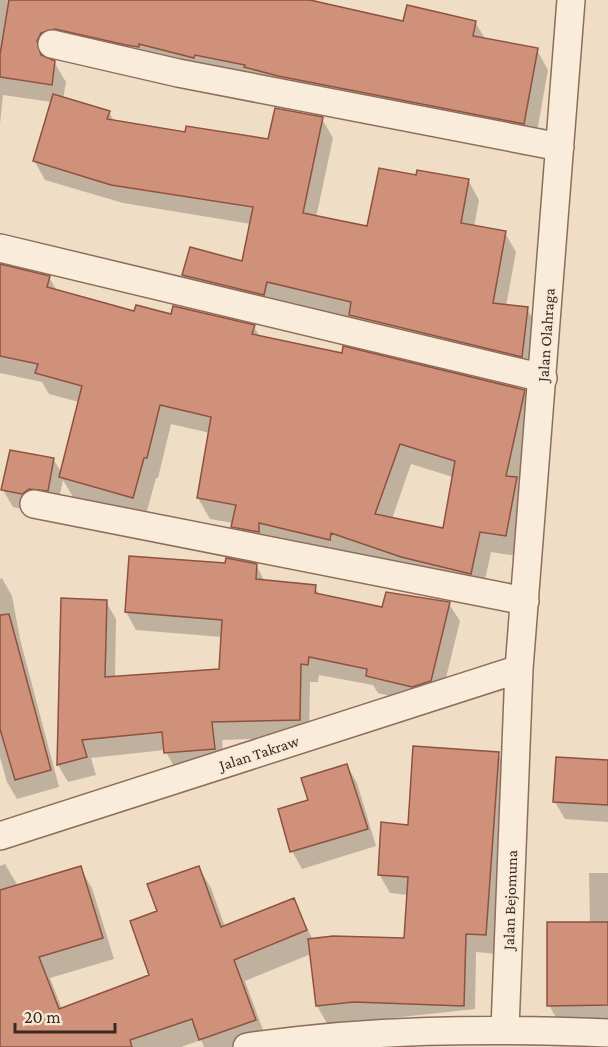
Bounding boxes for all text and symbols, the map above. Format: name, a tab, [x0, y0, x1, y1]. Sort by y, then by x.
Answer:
street label: Jalan Olahraga	[534, 287, 559, 385]
street label: Jalan Takraw	[215, 732, 302, 775]
street label: Jalan Bejomuna	[500, 849, 521, 952]
scale bar	[15, 996, 116, 1034]
text: 20 m	[24, 1007, 61, 1027]

